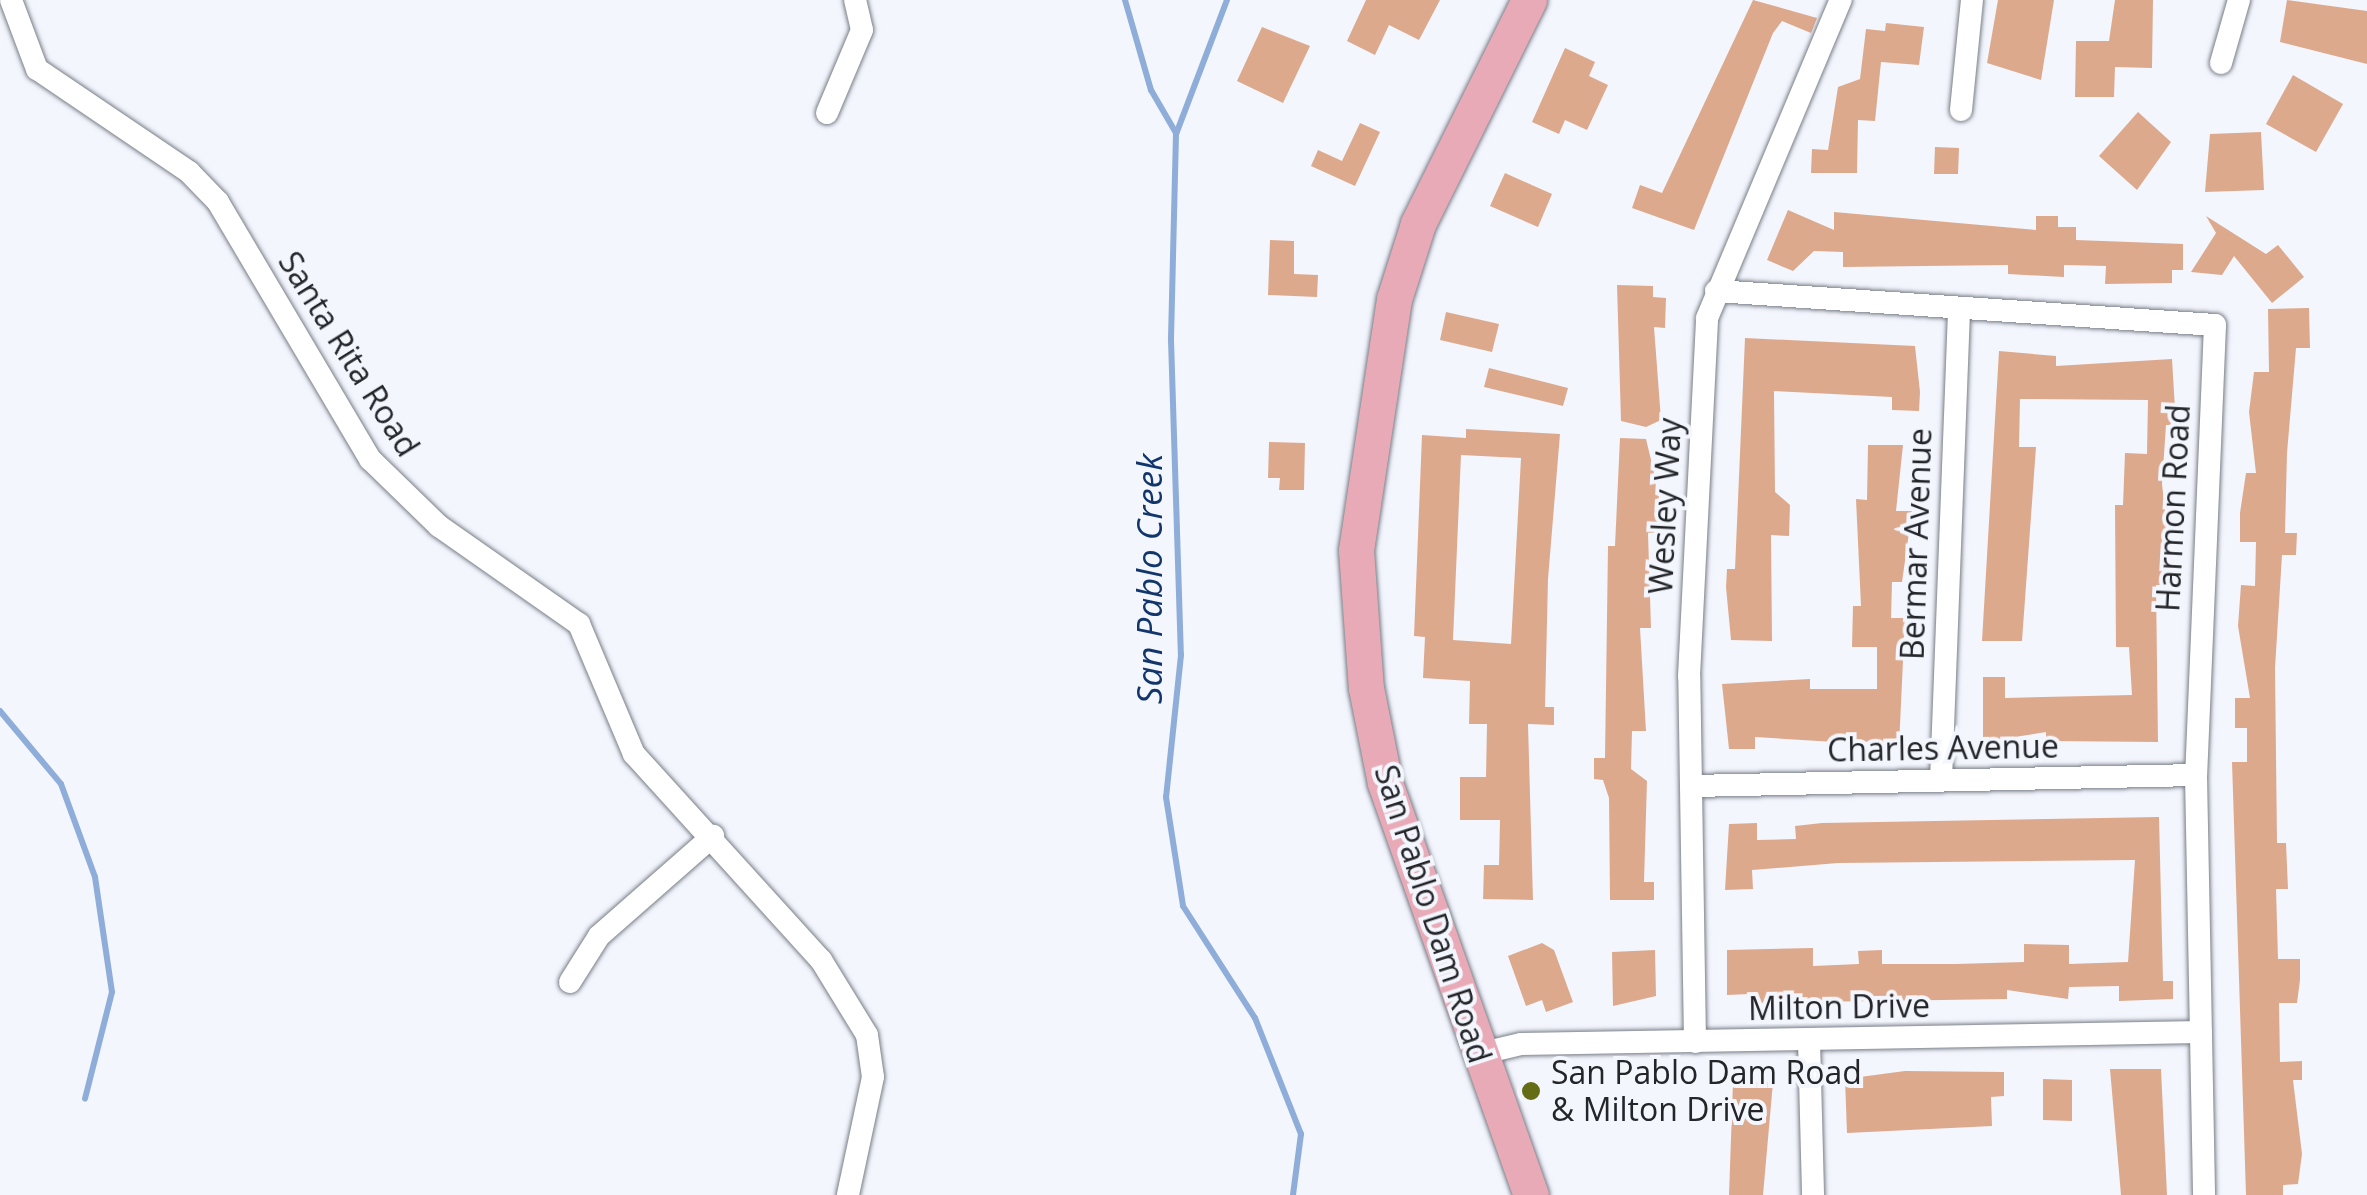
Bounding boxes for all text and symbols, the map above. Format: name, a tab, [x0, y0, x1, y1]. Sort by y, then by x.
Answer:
street label: Santa Rita Road	[271, 245, 427, 463]
street label: Harmon Road	[2148, 403, 2198, 613]
street label: Wesley Way	[1641, 417, 1689, 595]
street label: Bermar Avenue	[1893, 427, 1939, 661]
water label: San Pablo Creek	[1128, 454, 1170, 704]
street label: Charles Avenue	[1827, 727, 2059, 769]
street label: San Pablo Dam Road	[1367, 760, 1499, 1068]
street label: Milton Drive	[1748, 986, 1930, 1028]
place label: San Pablo Dam Road & Milton Drive	[1551, 1054, 1862, 1129]
marker: San Pablo Dam Road & Milton Drive	[1520, 1080, 1542, 1102]

